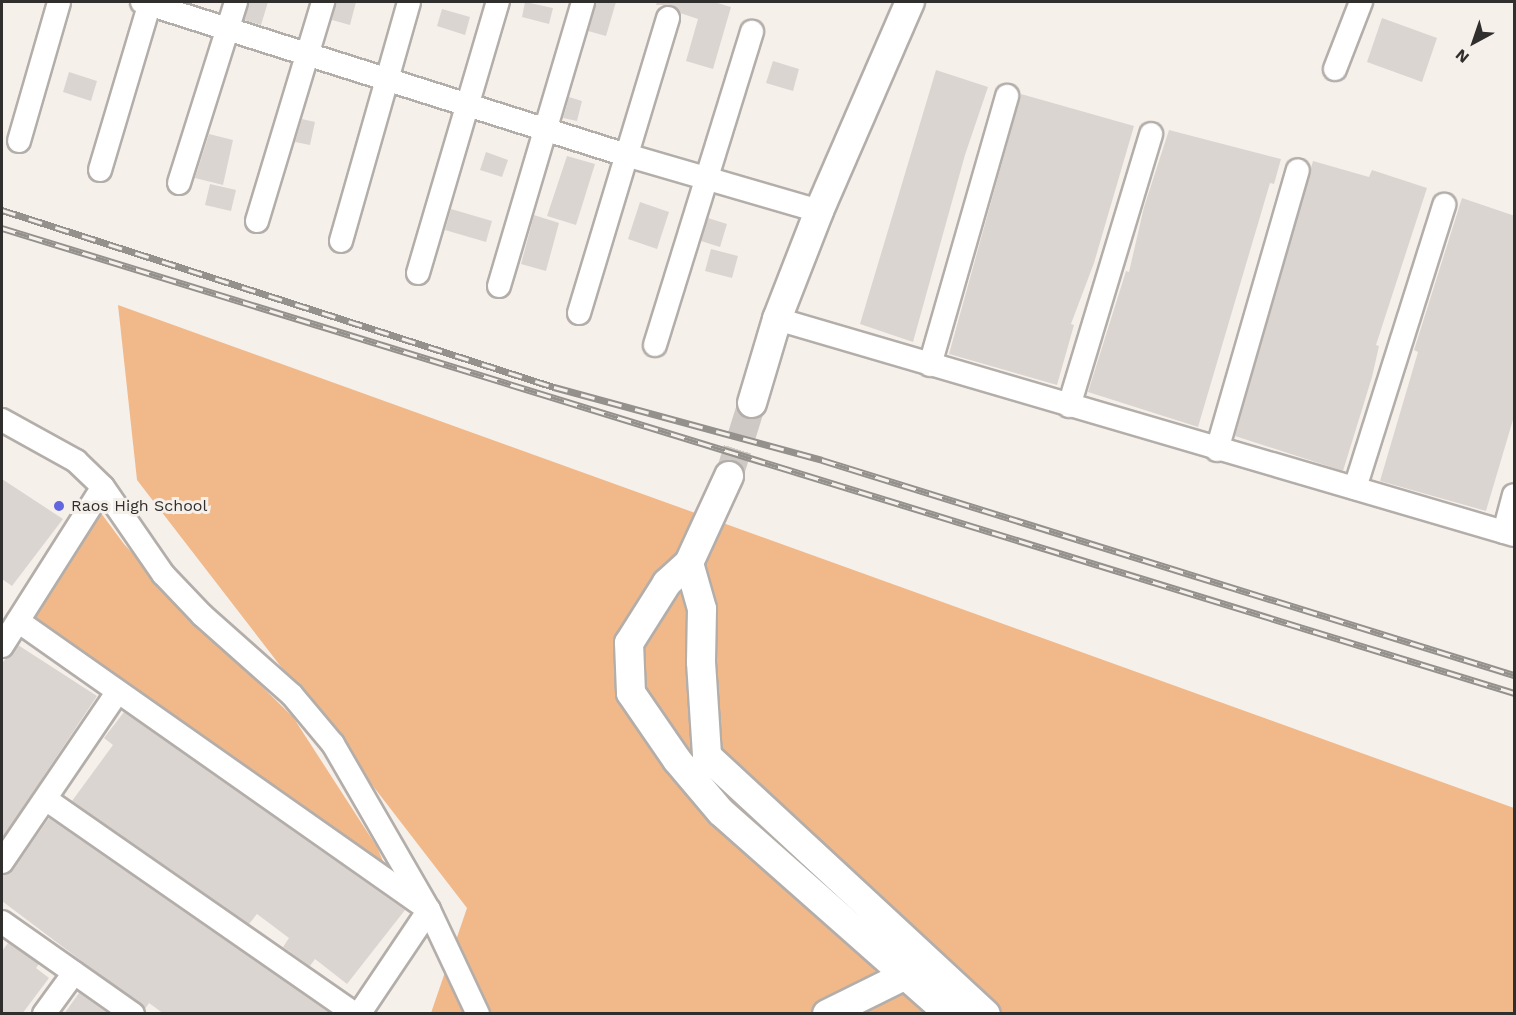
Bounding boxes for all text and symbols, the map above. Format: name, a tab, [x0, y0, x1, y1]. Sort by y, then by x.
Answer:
north arrow	[1444, 12, 1504, 72]
text: N	[1451, 45, 1473, 67]
place label: Raos High School	[71, 496, 207, 516]
marker: Raos High School	[52, 499, 66, 513]

